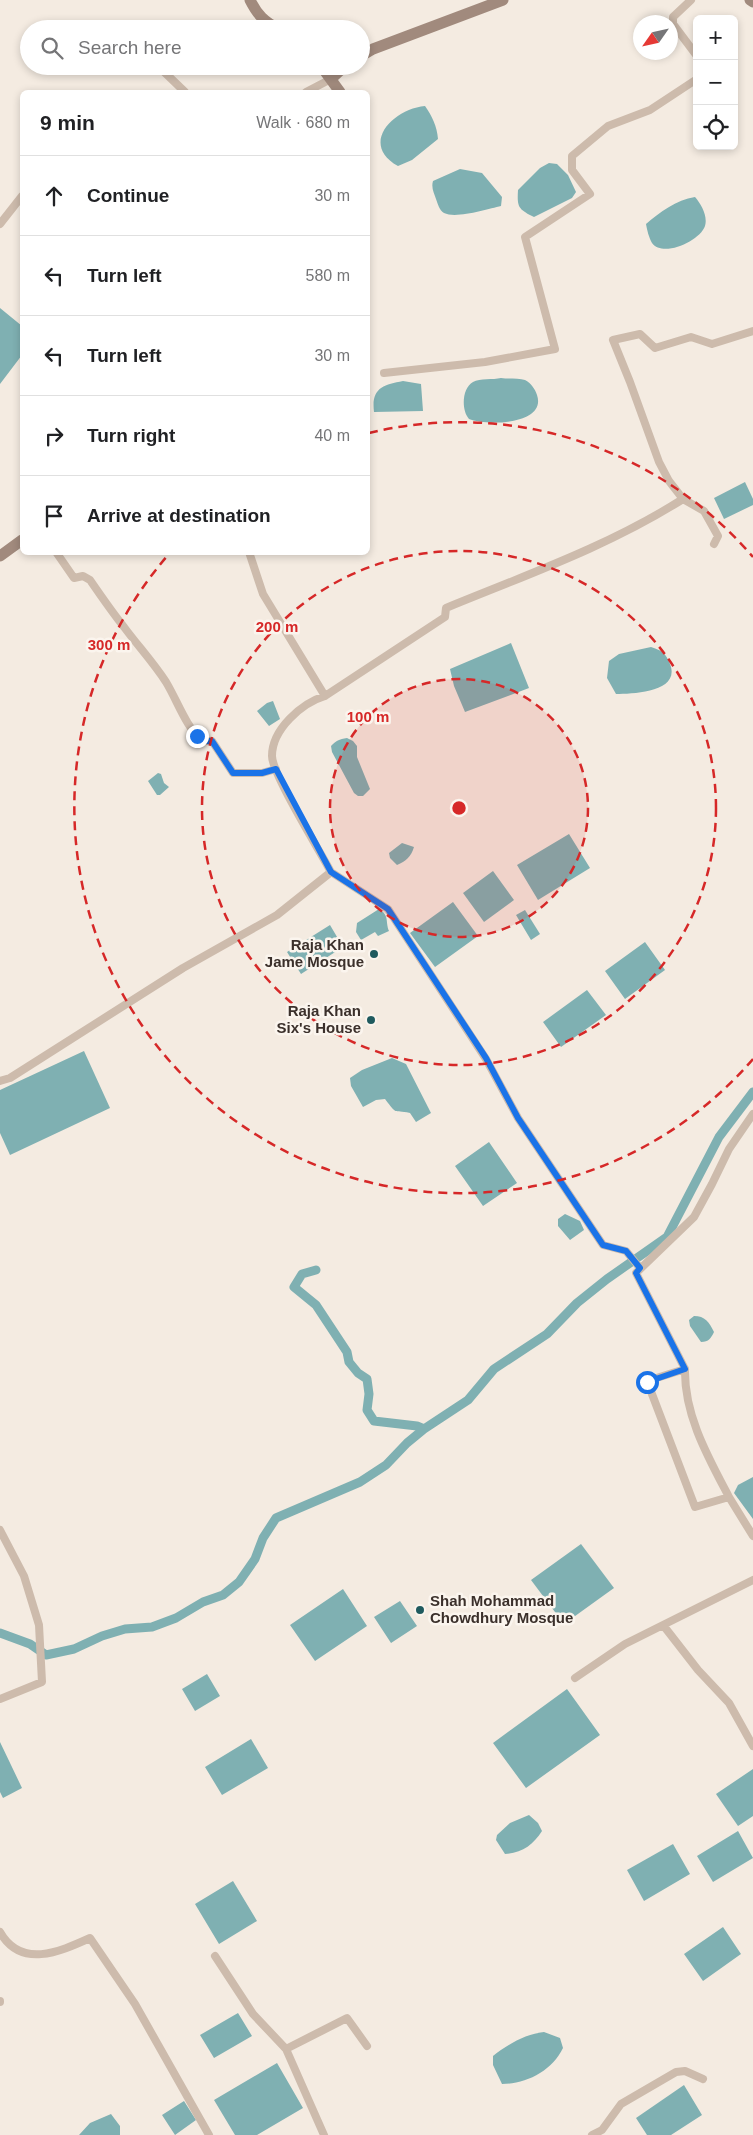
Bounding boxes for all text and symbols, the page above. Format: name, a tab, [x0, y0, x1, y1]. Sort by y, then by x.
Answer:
north arrow	[633, 15, 678, 60]
map controls	[693, 15, 738, 150]
button: +	[693, 15, 738, 60]
search box	[20, 20, 370, 75]
icon: search	[38, 34, 66, 62]
text: Search here	[78, 37, 182, 58]
button: −	[693, 60, 738, 105]
button: locate	[693, 105, 738, 150]
text: 9 min	[40, 111, 95, 134]
text: Walk · 680 m	[256, 114, 350, 131]
icon: ahead	[40, 182, 68, 210]
text: Continue	[87, 185, 169, 206]
text: 30 m	[314, 187, 350, 204]
icon: left	[40, 262, 68, 290]
text: Turn left	[87, 265, 162, 286]
text: 580 m	[306, 267, 350, 284]
icon: left	[40, 342, 68, 370]
text: Turn left	[87, 345, 162, 366]
text: 30 m	[314, 347, 350, 364]
icon: right	[40, 422, 68, 450]
text: Turn right	[87, 425, 175, 446]
text: 40 m	[314, 427, 350, 444]
icon: arrive	[40, 502, 68, 530]
text: Arrive at destination	[87, 505, 271, 526]
text: 200 m	[256, 618, 298, 635]
text: 300 m	[88, 636, 130, 653]
text: 100 m	[347, 708, 389, 725]
route end	[186, 725, 209, 748]
centre of rings	[450, 799, 468, 817]
place label: Raja Khan Jame Mosque	[265, 936, 364, 970]
marker: Raja Khan Jame Mosque	[368, 948, 380, 960]
place label: Raja Khan Six's House	[277, 1002, 361, 1036]
marker: Raja Khan Six's House	[365, 1014, 377, 1026]
route start	[636, 1371, 659, 1394]
place label: Shah Mohammad Chowdhury Mosque	[430, 1592, 573, 1626]
marker: Shah Mohammad Chowdhury Mosque	[414, 1604, 426, 1616]

